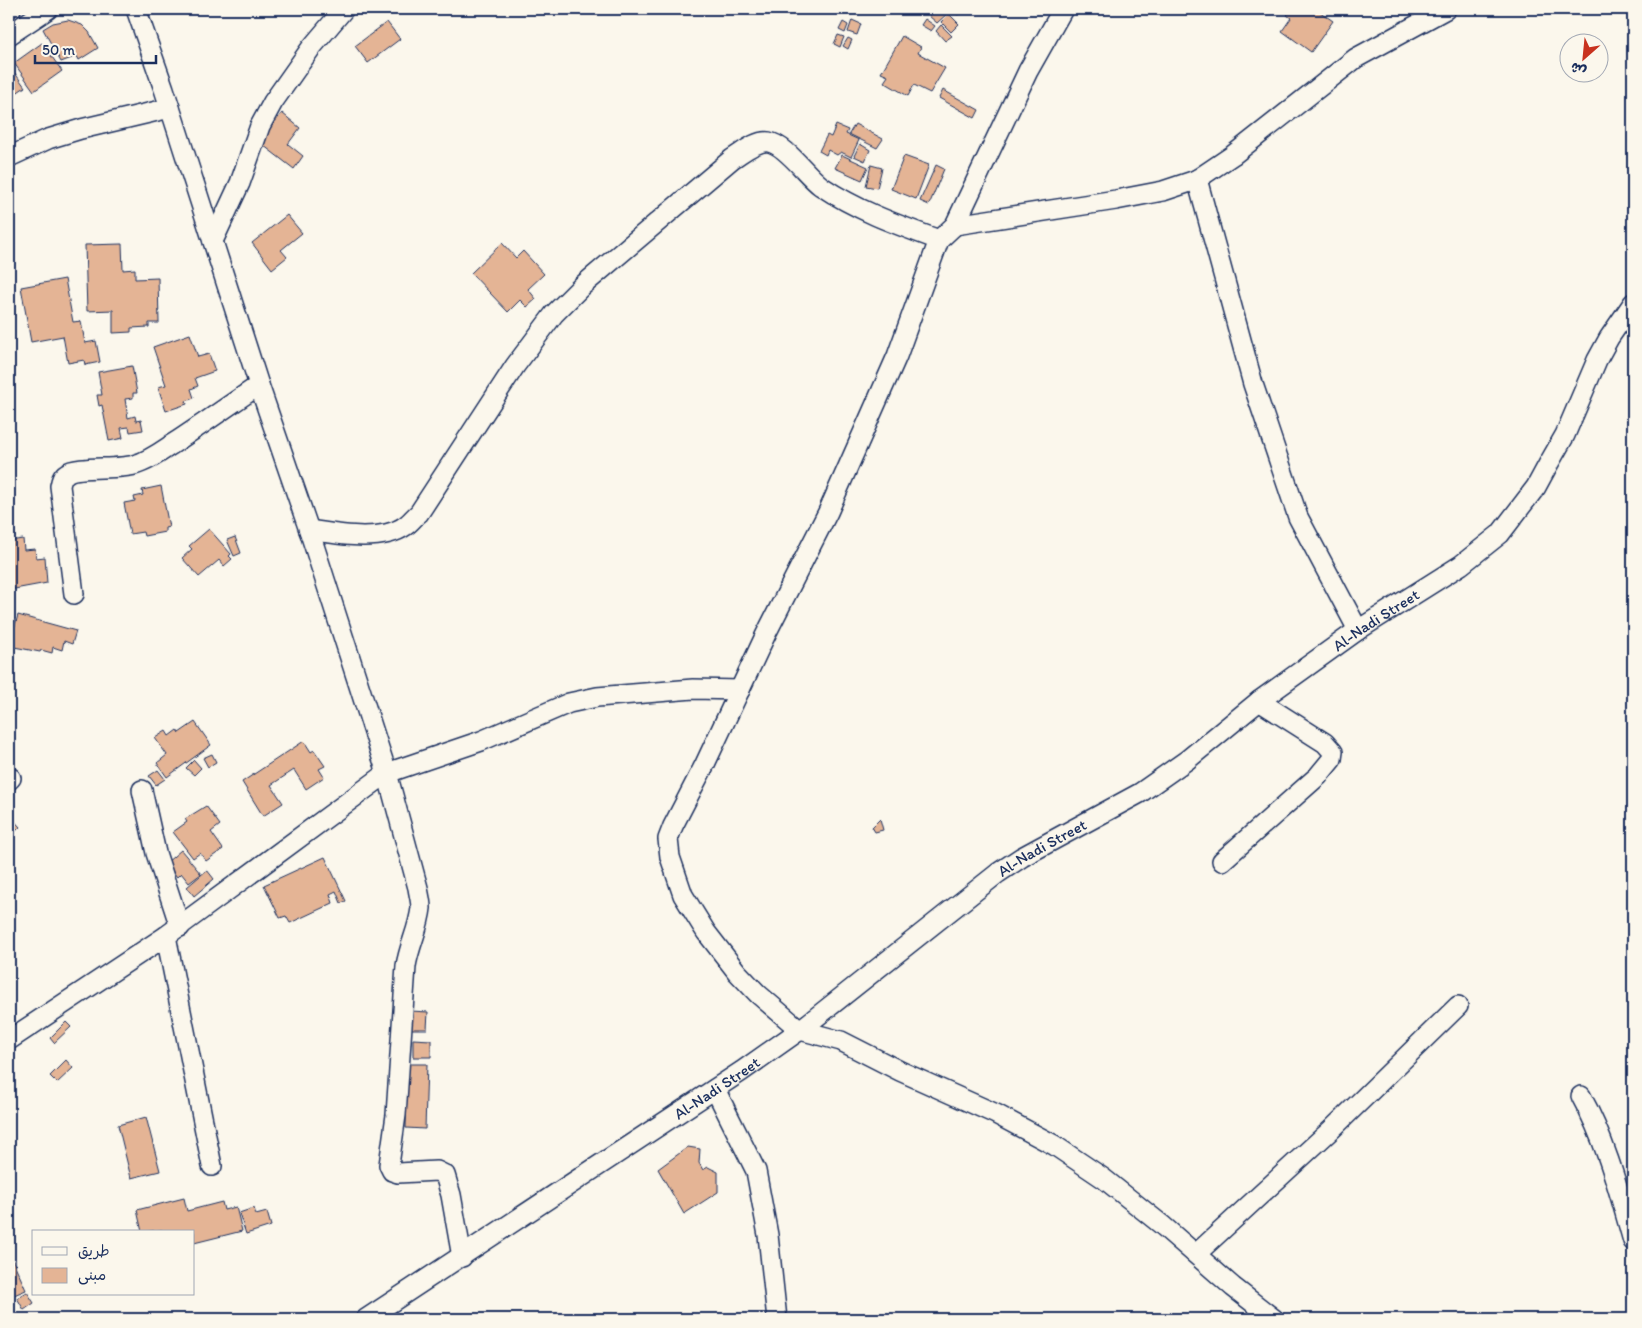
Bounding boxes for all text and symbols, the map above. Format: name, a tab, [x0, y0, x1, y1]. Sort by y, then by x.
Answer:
scale bar	[35, 32, 156, 64]
north arrow	[1560, 32, 1610, 82]
text: 50 m	[42, 41, 75, 59]
text: ش	[1568, 58, 1589, 80]
street label: Al-Nadi Street	[1329, 585, 1422, 655]
street label: Al-Nadi Street	[994, 814, 1090, 880]
street label: Al-Nadi Street	[670, 1052, 763, 1123]
legend	[32, 1230, 195, 1296]
text: طريق	[78, 1242, 110, 1260]
text: مبنى	[78, 1266, 106, 1285]

